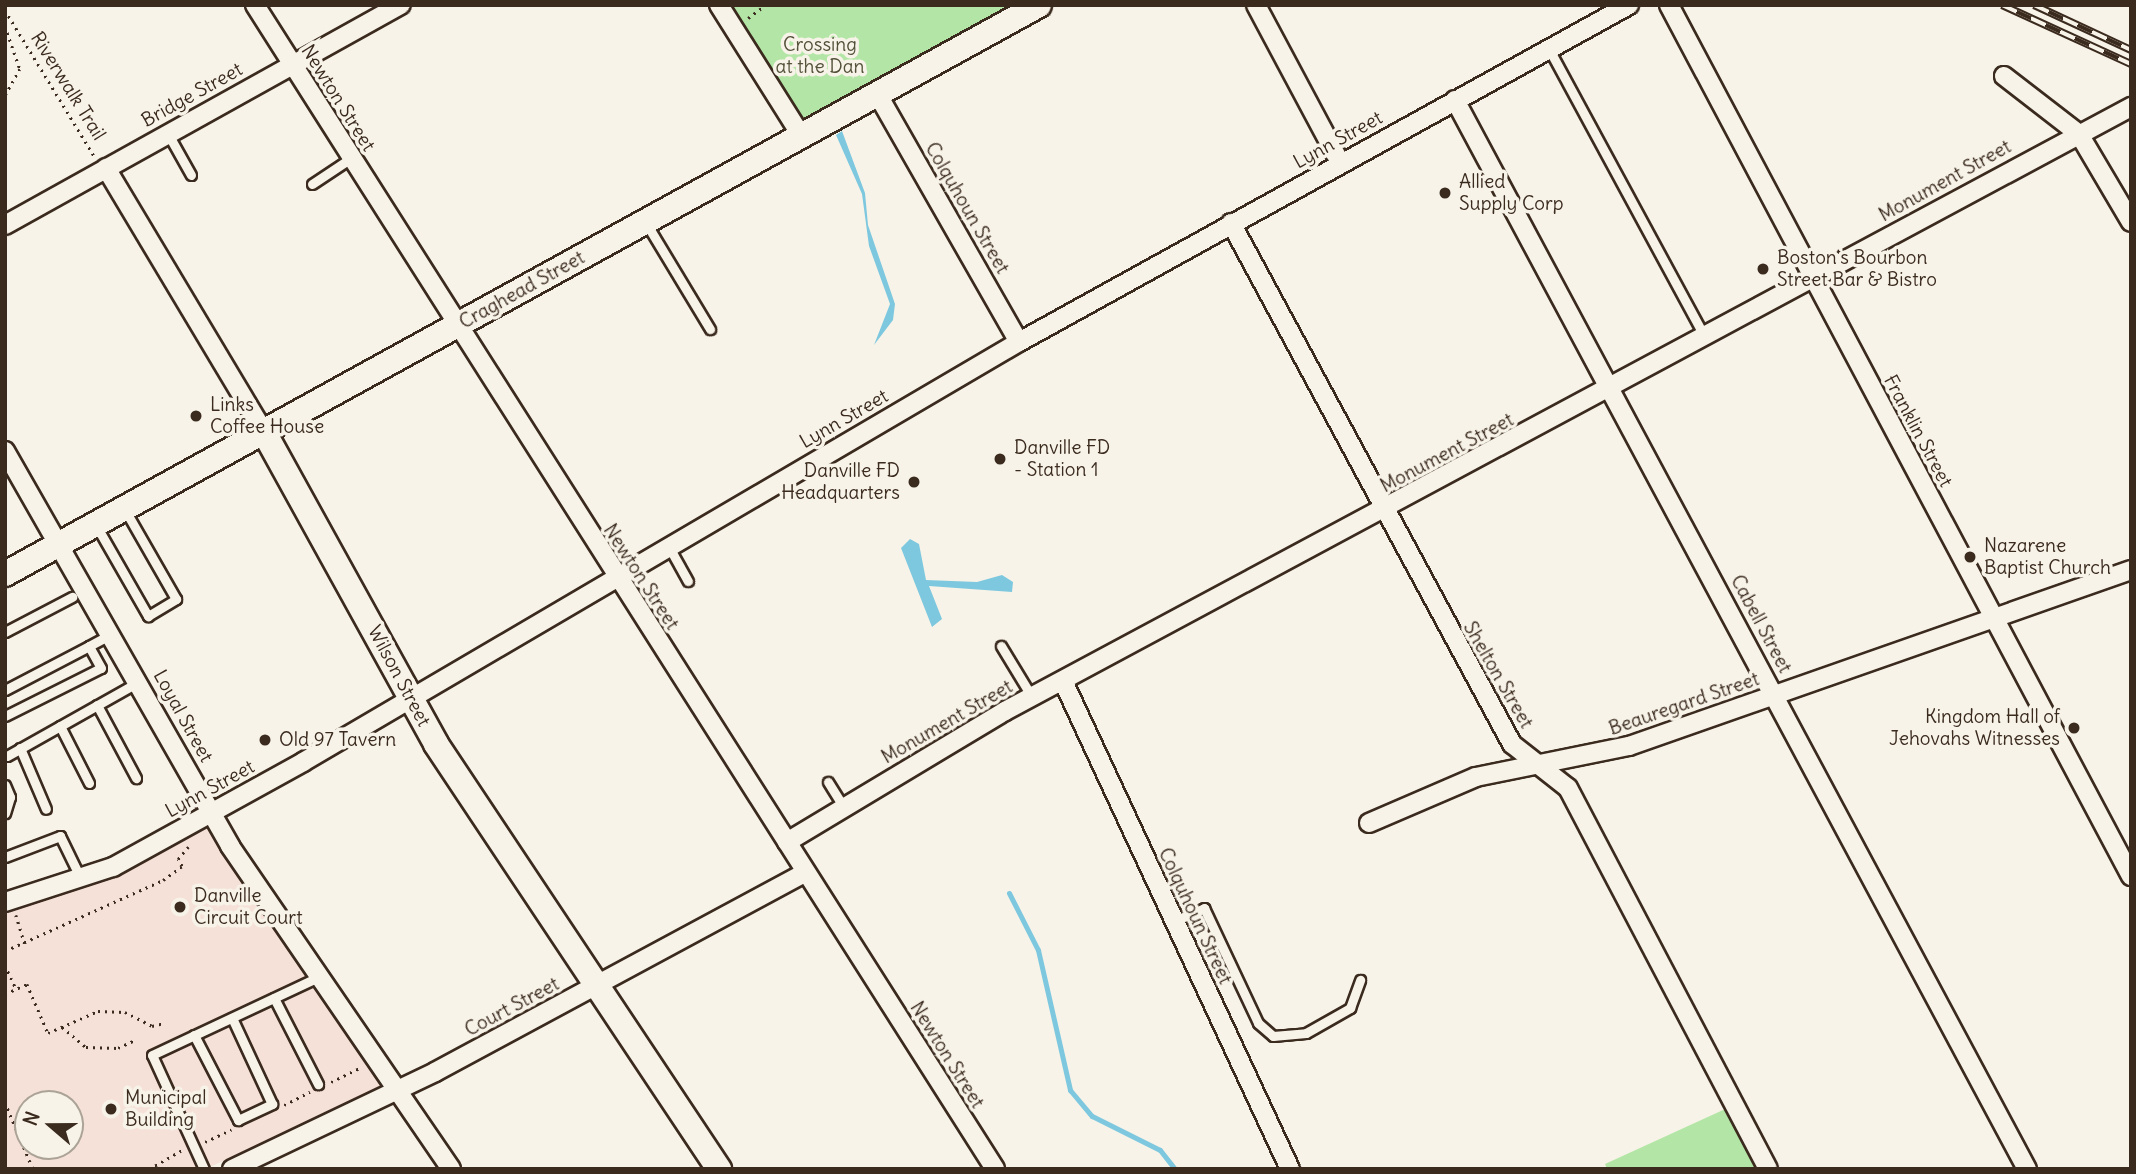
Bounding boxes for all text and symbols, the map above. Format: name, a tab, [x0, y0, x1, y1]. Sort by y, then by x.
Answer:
street label: Riverwalk Trail	[26, 28, 110, 144]
park label: Crossing at the Dan	[775, 34, 865, 78]
street label: Newton Street	[296, 40, 380, 156]
street label: Bridge Street	[138, 58, 246, 132]
street label: Lynn Street	[1290, 106, 1386, 174]
street label: Monument Street	[1875, 135, 2015, 227]
street label: Colquhoun Street	[920, 138, 1014, 278]
place label: Allied Supply Corp	[1459, 171, 1563, 215]
marker: Allied Supply Corp	[1437, 185, 1453, 201]
street label: Craghead Street	[455, 246, 589, 334]
place label: Boston's Bourbon Street Bar & Bistro	[1777, 247, 1937, 291]
marker: Boston's Bourbon Street Bar & Bistro	[1755, 261, 1771, 277]
street label: Franklin Street	[1879, 371, 1957, 491]
street label: Lynn Street	[796, 385, 892, 453]
place label: Links Coffee House	[210, 394, 324, 438]
marker: Links Coffee House	[188, 408, 204, 424]
street label: Monument Street	[1377, 408, 1517, 498]
place label: Danville FD - Station 1	[1014, 437, 1110, 481]
marker: Danville FD - Station 1	[992, 451, 1008, 467]
place label: Danville FD Headquarters	[781, 460, 900, 504]
marker: Danville FD Headquarters	[906, 474, 922, 490]
street label: Newton Street	[598, 520, 684, 634]
place label: Nazarene Baptist Church	[1984, 535, 2111, 579]
marker: Nazarene Baptist Church	[1962, 549, 1978, 565]
street label: Cabell Street	[1726, 571, 1796, 677]
street label: Shelton Street	[1458, 618, 1538, 732]
street label: Wilson Street	[363, 621, 435, 731]
street label: Loyal Street	[148, 666, 218, 766]
street label: Beauregard Street	[1606, 668, 1762, 740]
street label: Monument Street	[878, 675, 1016, 769]
place label: Kingdom Hall of Jehovahs Witnesses	[1889, 706, 2060, 750]
marker: Kingdom Hall of Jehovahs Witnesses	[2066, 720, 2082, 736]
place label: Old 97 Tavern	[279, 729, 396, 751]
marker: Old 97 Tavern	[257, 732, 273, 748]
street label: Lynn Street	[162, 755, 258, 823]
street label: Colquhoun Street	[1153, 844, 1237, 988]
place label: Danville Circuit Court	[194, 885, 303, 929]
marker: Danville Circuit Court	[172, 899, 188, 915]
street label: Court Street	[461, 973, 563, 1041]
street label: Newton Street	[905, 997, 989, 1113]
place label: Municipal Building	[125, 1087, 207, 1131]
north arrow	[14, 1090, 84, 1160]
marker: Municipal Building	[103, 1101, 119, 1117]
text: N	[18, 1108, 45, 1129]

